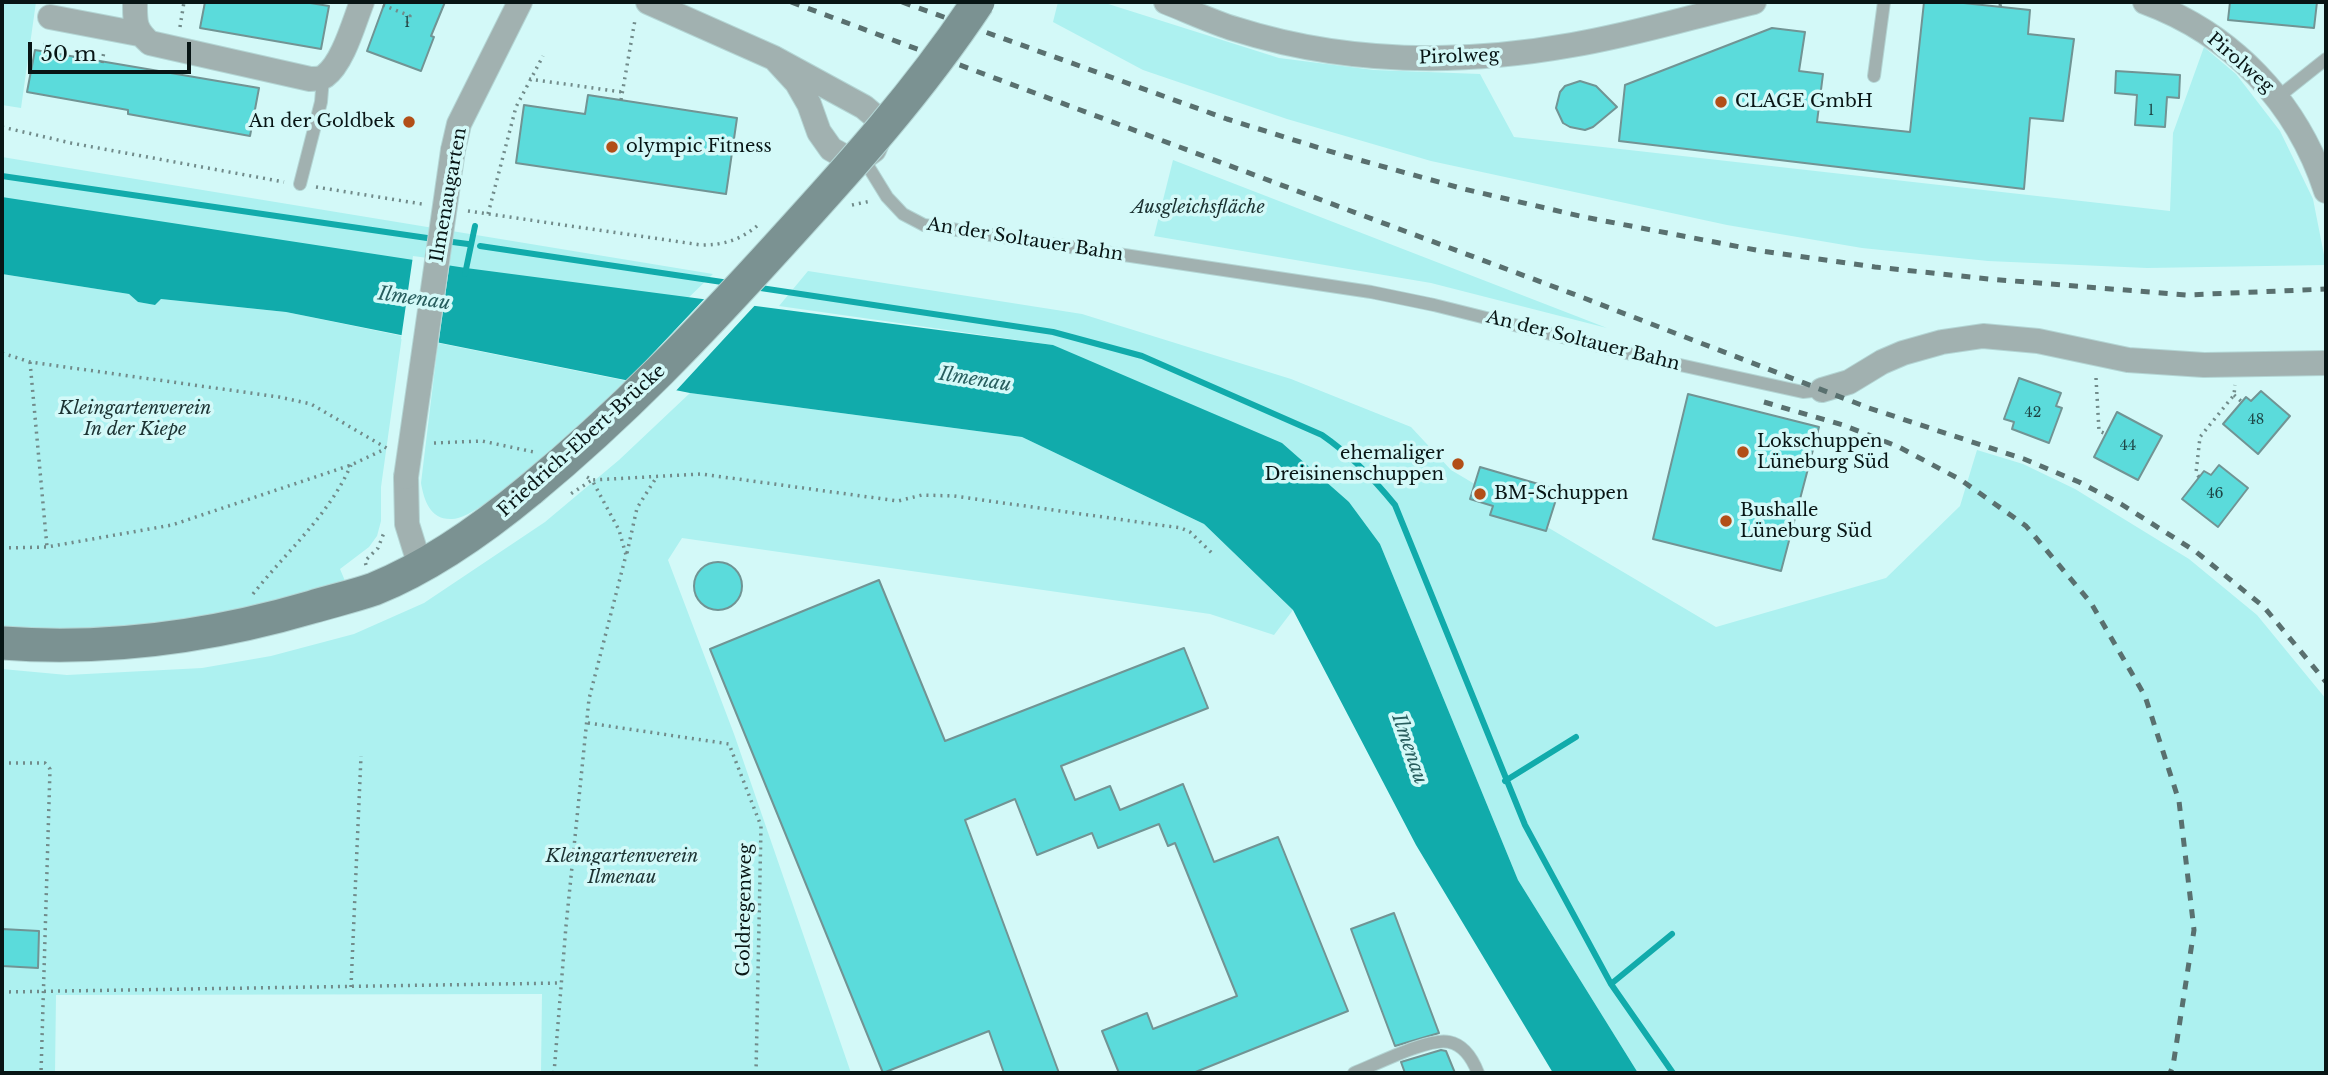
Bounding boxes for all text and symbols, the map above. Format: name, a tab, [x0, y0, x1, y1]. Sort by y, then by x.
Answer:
house number: 1	[404, 15, 410, 31]
scale bar	[32, 28, 194, 72]
street label: Pirolweg	[2203, 28, 2277, 98]
text: 50 m	[41, 41, 96, 67]
street label: Pirolweg	[1418, 45, 1500, 69]
place label: CLAGE GmbH	[1735, 91, 1873, 113]
marker: CLAGE GmbH	[1713, 94, 1729, 110]
house number: 1	[2148, 103, 2154, 119]
place label: An der Goldbek	[249, 111, 395, 133]
marker: An der Goldbek	[401, 114, 417, 130]
street label: Ilmenaugarten	[427, 126, 471, 264]
place label: olympic Fitness	[626, 136, 772, 158]
marker: olympic Fitness	[604, 139, 620, 155]
park label: Ausgleichsfläche	[1131, 197, 1265, 219]
street label: An der Soltauer Bahn	[925, 214, 1125, 266]
water label: Ilmenau	[376, 283, 452, 315]
street label: An der Soltauer Bahn	[1484, 307, 1682, 375]
street label: Friedrich-Ebert-Brücke	[494, 360, 670, 522]
water label: Ilmenau	[937, 363, 1013, 397]
park label: Kleingartenverein In der Kiepe	[59, 398, 211, 440]
house number: 42	[2025, 405, 2041, 421]
house number: 48	[2248, 412, 2264, 428]
place label: Lokschuppen Lüneburg Süd	[1757, 431, 1889, 474]
house number: 44	[2120, 438, 2136, 454]
place label: ehemaliger Dreisinenschuppen	[1264, 443, 1444, 486]
marker: Lokschuppen Lüneburg Süd	[1735, 444, 1751, 460]
marker: ehemaliger Dreisinenschuppen	[1450, 456, 1466, 472]
place label: BM-Schuppen	[1494, 483, 1628, 505]
marker: BM-Schuppen	[1472, 486, 1488, 502]
house number: 46	[2206, 486, 2224, 502]
place label: Bushalle Lüneburg Süd	[1740, 500, 1872, 542]
marker: Bushalle Lüneburg Süd	[1718, 513, 1734, 529]
water label: Ilmenau	[1386, 711, 1432, 787]
street label: Goldregenweg	[733, 843, 757, 977]
park label: Kleingartenverein Ilmenau	[546, 846, 698, 888]

